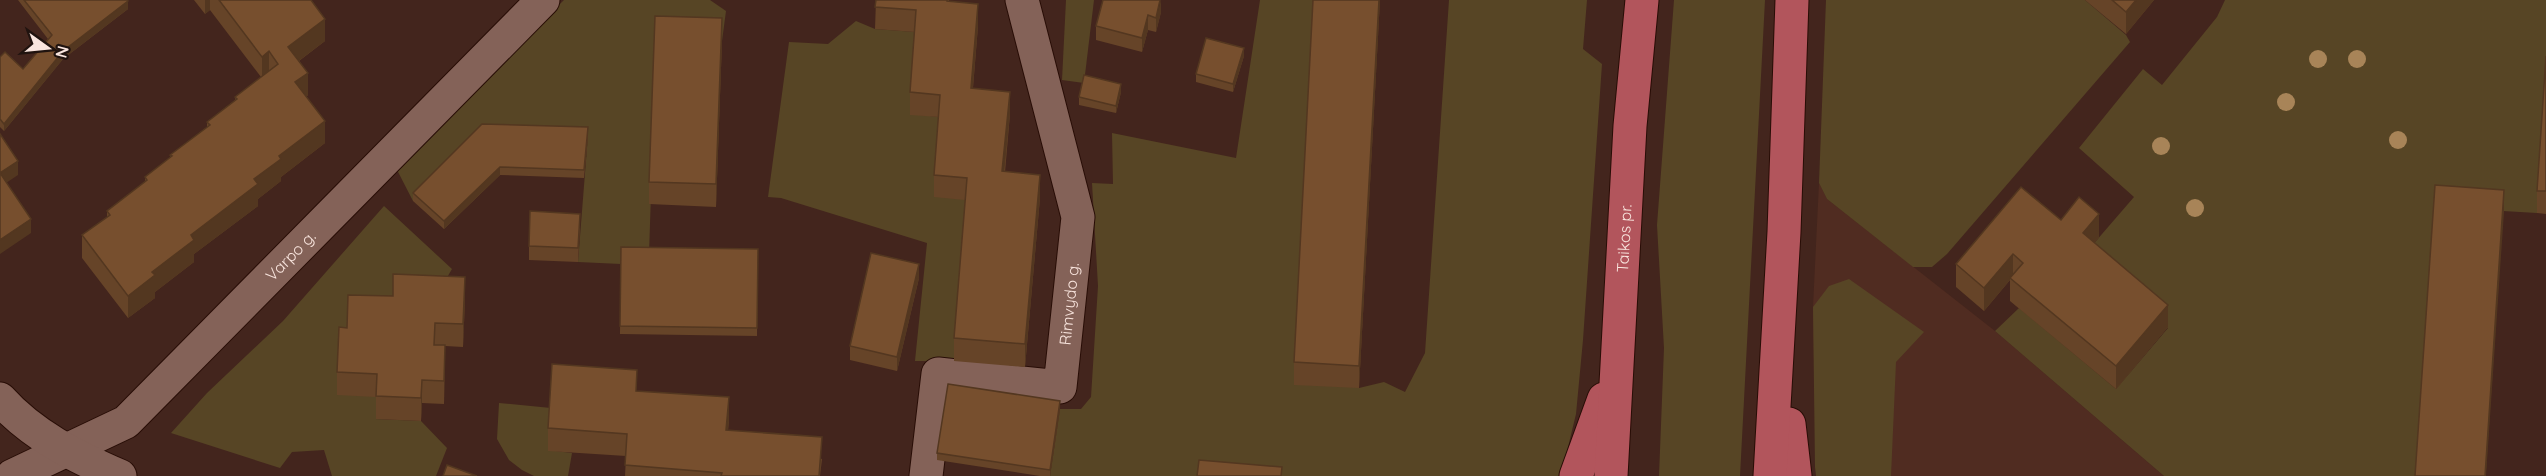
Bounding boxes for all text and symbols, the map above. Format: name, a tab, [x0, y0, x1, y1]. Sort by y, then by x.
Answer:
north arrow	[18, 18, 78, 78]
text: N	[51, 44, 74, 60]
street label: Taikos pr.	[1612, 204, 1636, 273]
street label: Varpo g.	[261, 226, 320, 285]
street label: Rimvydo g.	[1054, 262, 1083, 346]

